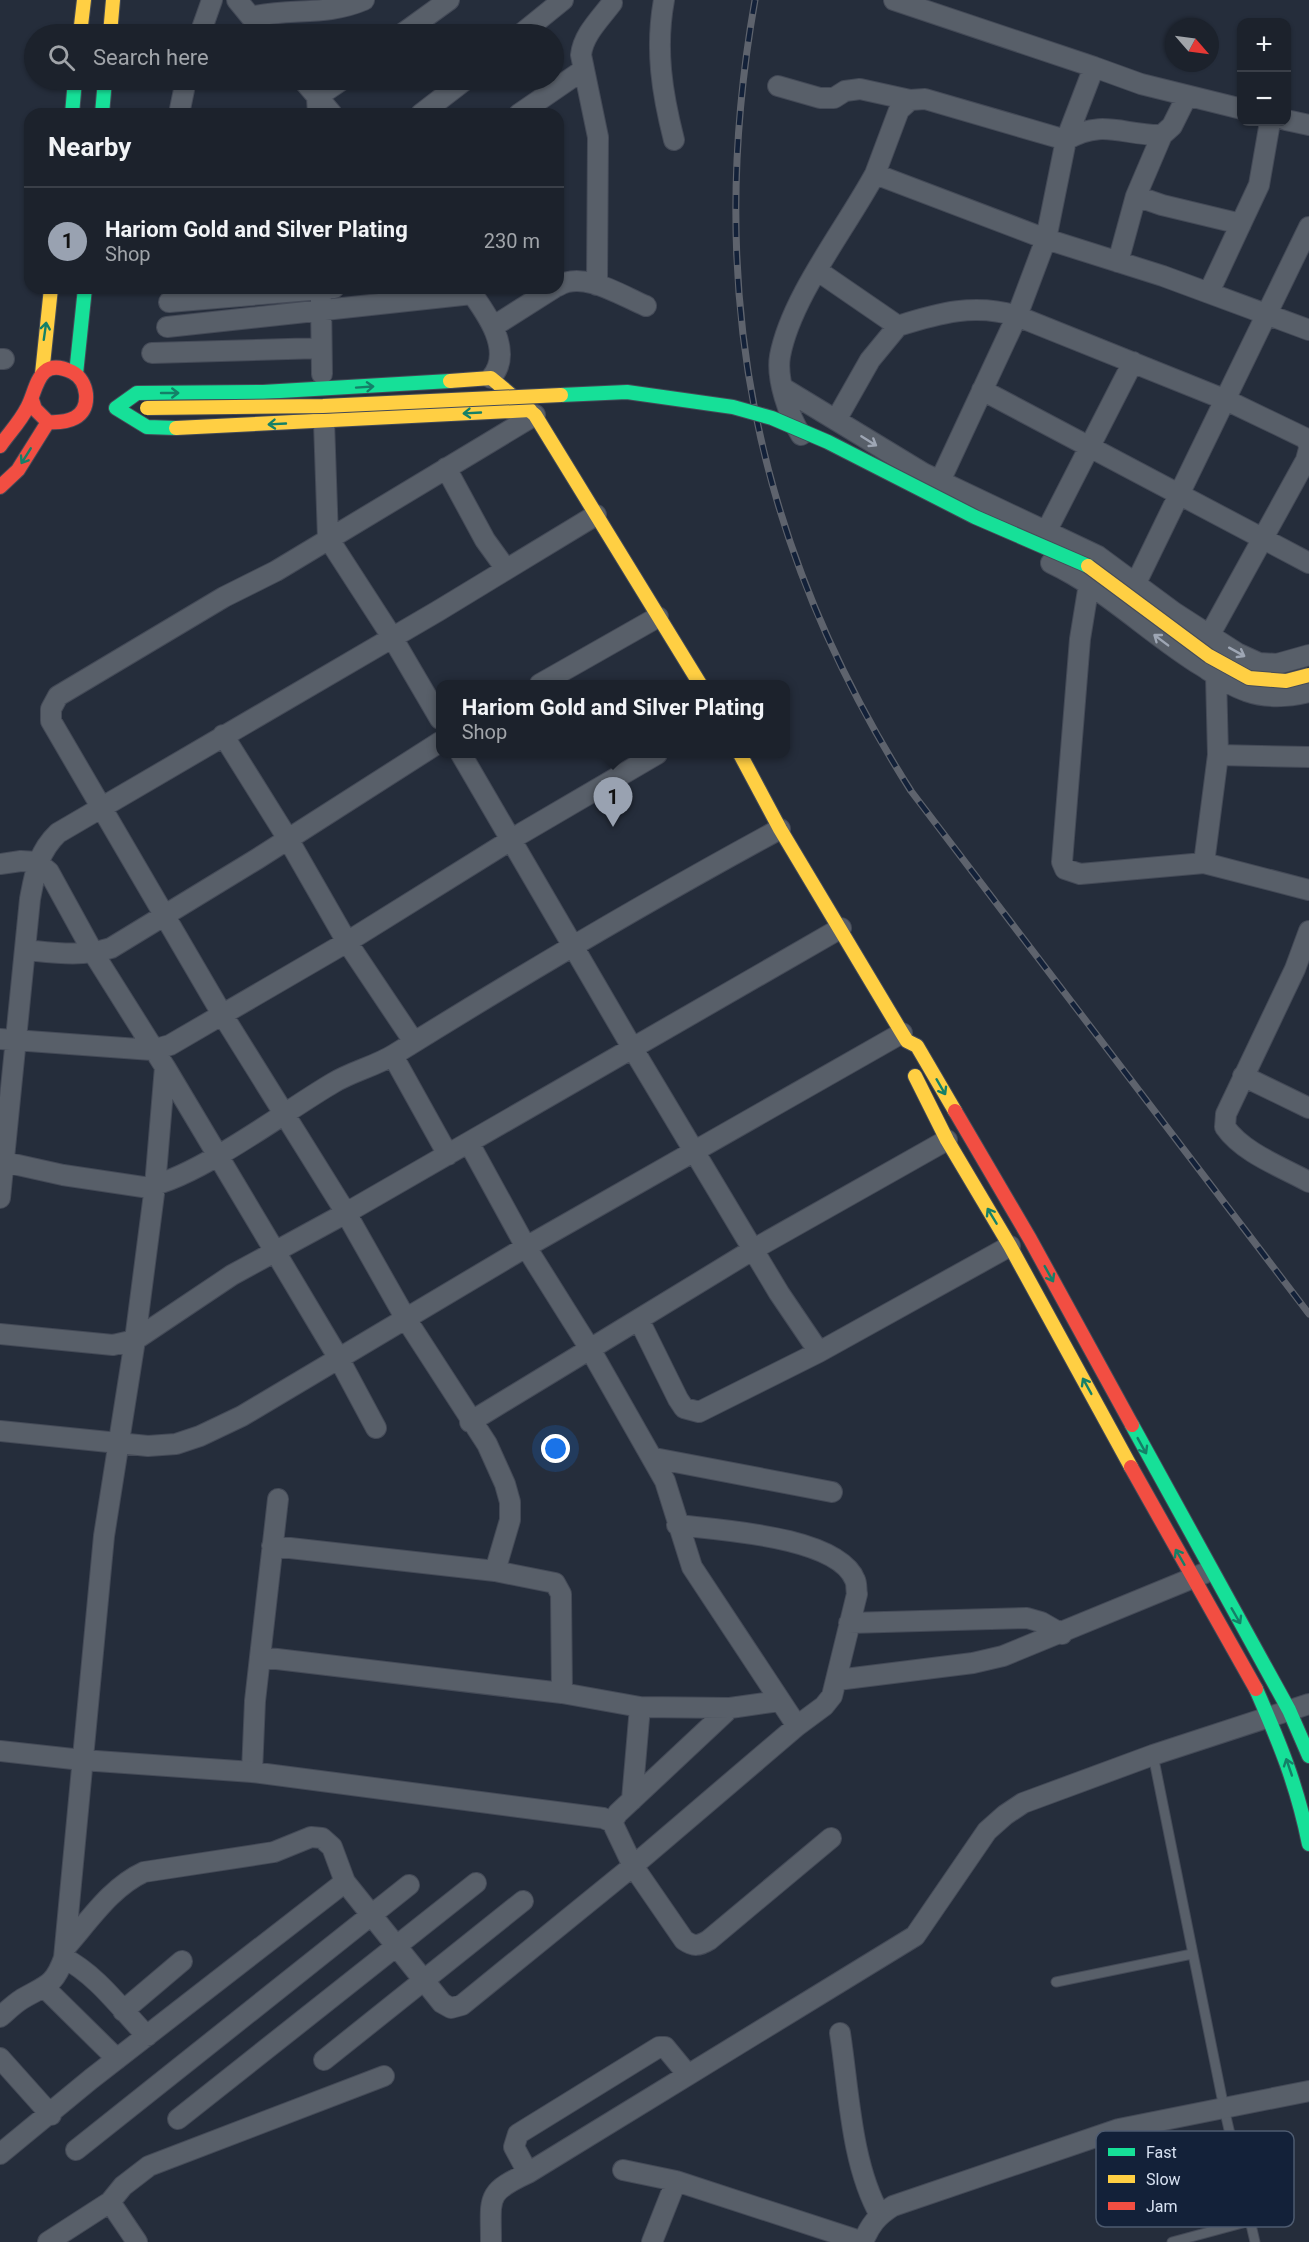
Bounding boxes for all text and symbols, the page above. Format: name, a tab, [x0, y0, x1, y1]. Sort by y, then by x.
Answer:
north arrow	[1165, 18, 1219, 72]
map controls	[1237, 18, 1291, 126]
button: +	[1237, 18, 1291, 72]
search box	[24, 24, 564, 90]
icon: search	[45, 41, 78, 74]
text: Search here	[93, 45, 209, 70]
button: −	[1237, 72, 1291, 126]
text: Nearby	[48, 132, 131, 162]
text: Hariom Gold and Silver Plating	[105, 217, 408, 242]
text: 1	[62, 229, 73, 253]
text: 230 m	[484, 229, 540, 253]
text: Shop	[105, 242, 151, 266]
one-way arrow	[40, 322, 51, 341]
one-way arrow	[354, 381, 374, 392]
one-way arrow	[159, 387, 179, 399]
one-way arrow	[462, 408, 482, 419]
one-way arrow	[268, 419, 288, 430]
one-way arrow	[860, 435, 877, 447]
one-way arrow	[20, 447, 32, 464]
one-way arrow	[1153, 633, 1169, 646]
one-way arrow	[1227, 647, 1245, 658]
popup	[436, 680, 790, 758]
text: Hariom Gold and Silver Plating	[462, 695, 764, 720]
text: Shop	[462, 720, 507, 744]
pin: 1	[594, 778, 632, 827]
one-way arrow	[935, 1078, 947, 1095]
one-way arrow	[985, 1208, 997, 1225]
one-way arrow	[1044, 1265, 1055, 1283]
one-way arrow	[1081, 1377, 1092, 1395]
your location	[541, 1434, 570, 1463]
one-way arrow	[1137, 1436, 1148, 1454]
one-way arrow	[1174, 1549, 1186, 1566]
one-way arrow	[1231, 1607, 1242, 1625]
one-way arrow	[1283, 1758, 1294, 1777]
legend	[1096, 2131, 1294, 2227]
text: Fast	[1146, 2143, 1177, 2162]
text: Slow	[1146, 2170, 1181, 2189]
text: Jam	[1146, 2197, 1178, 2216]

